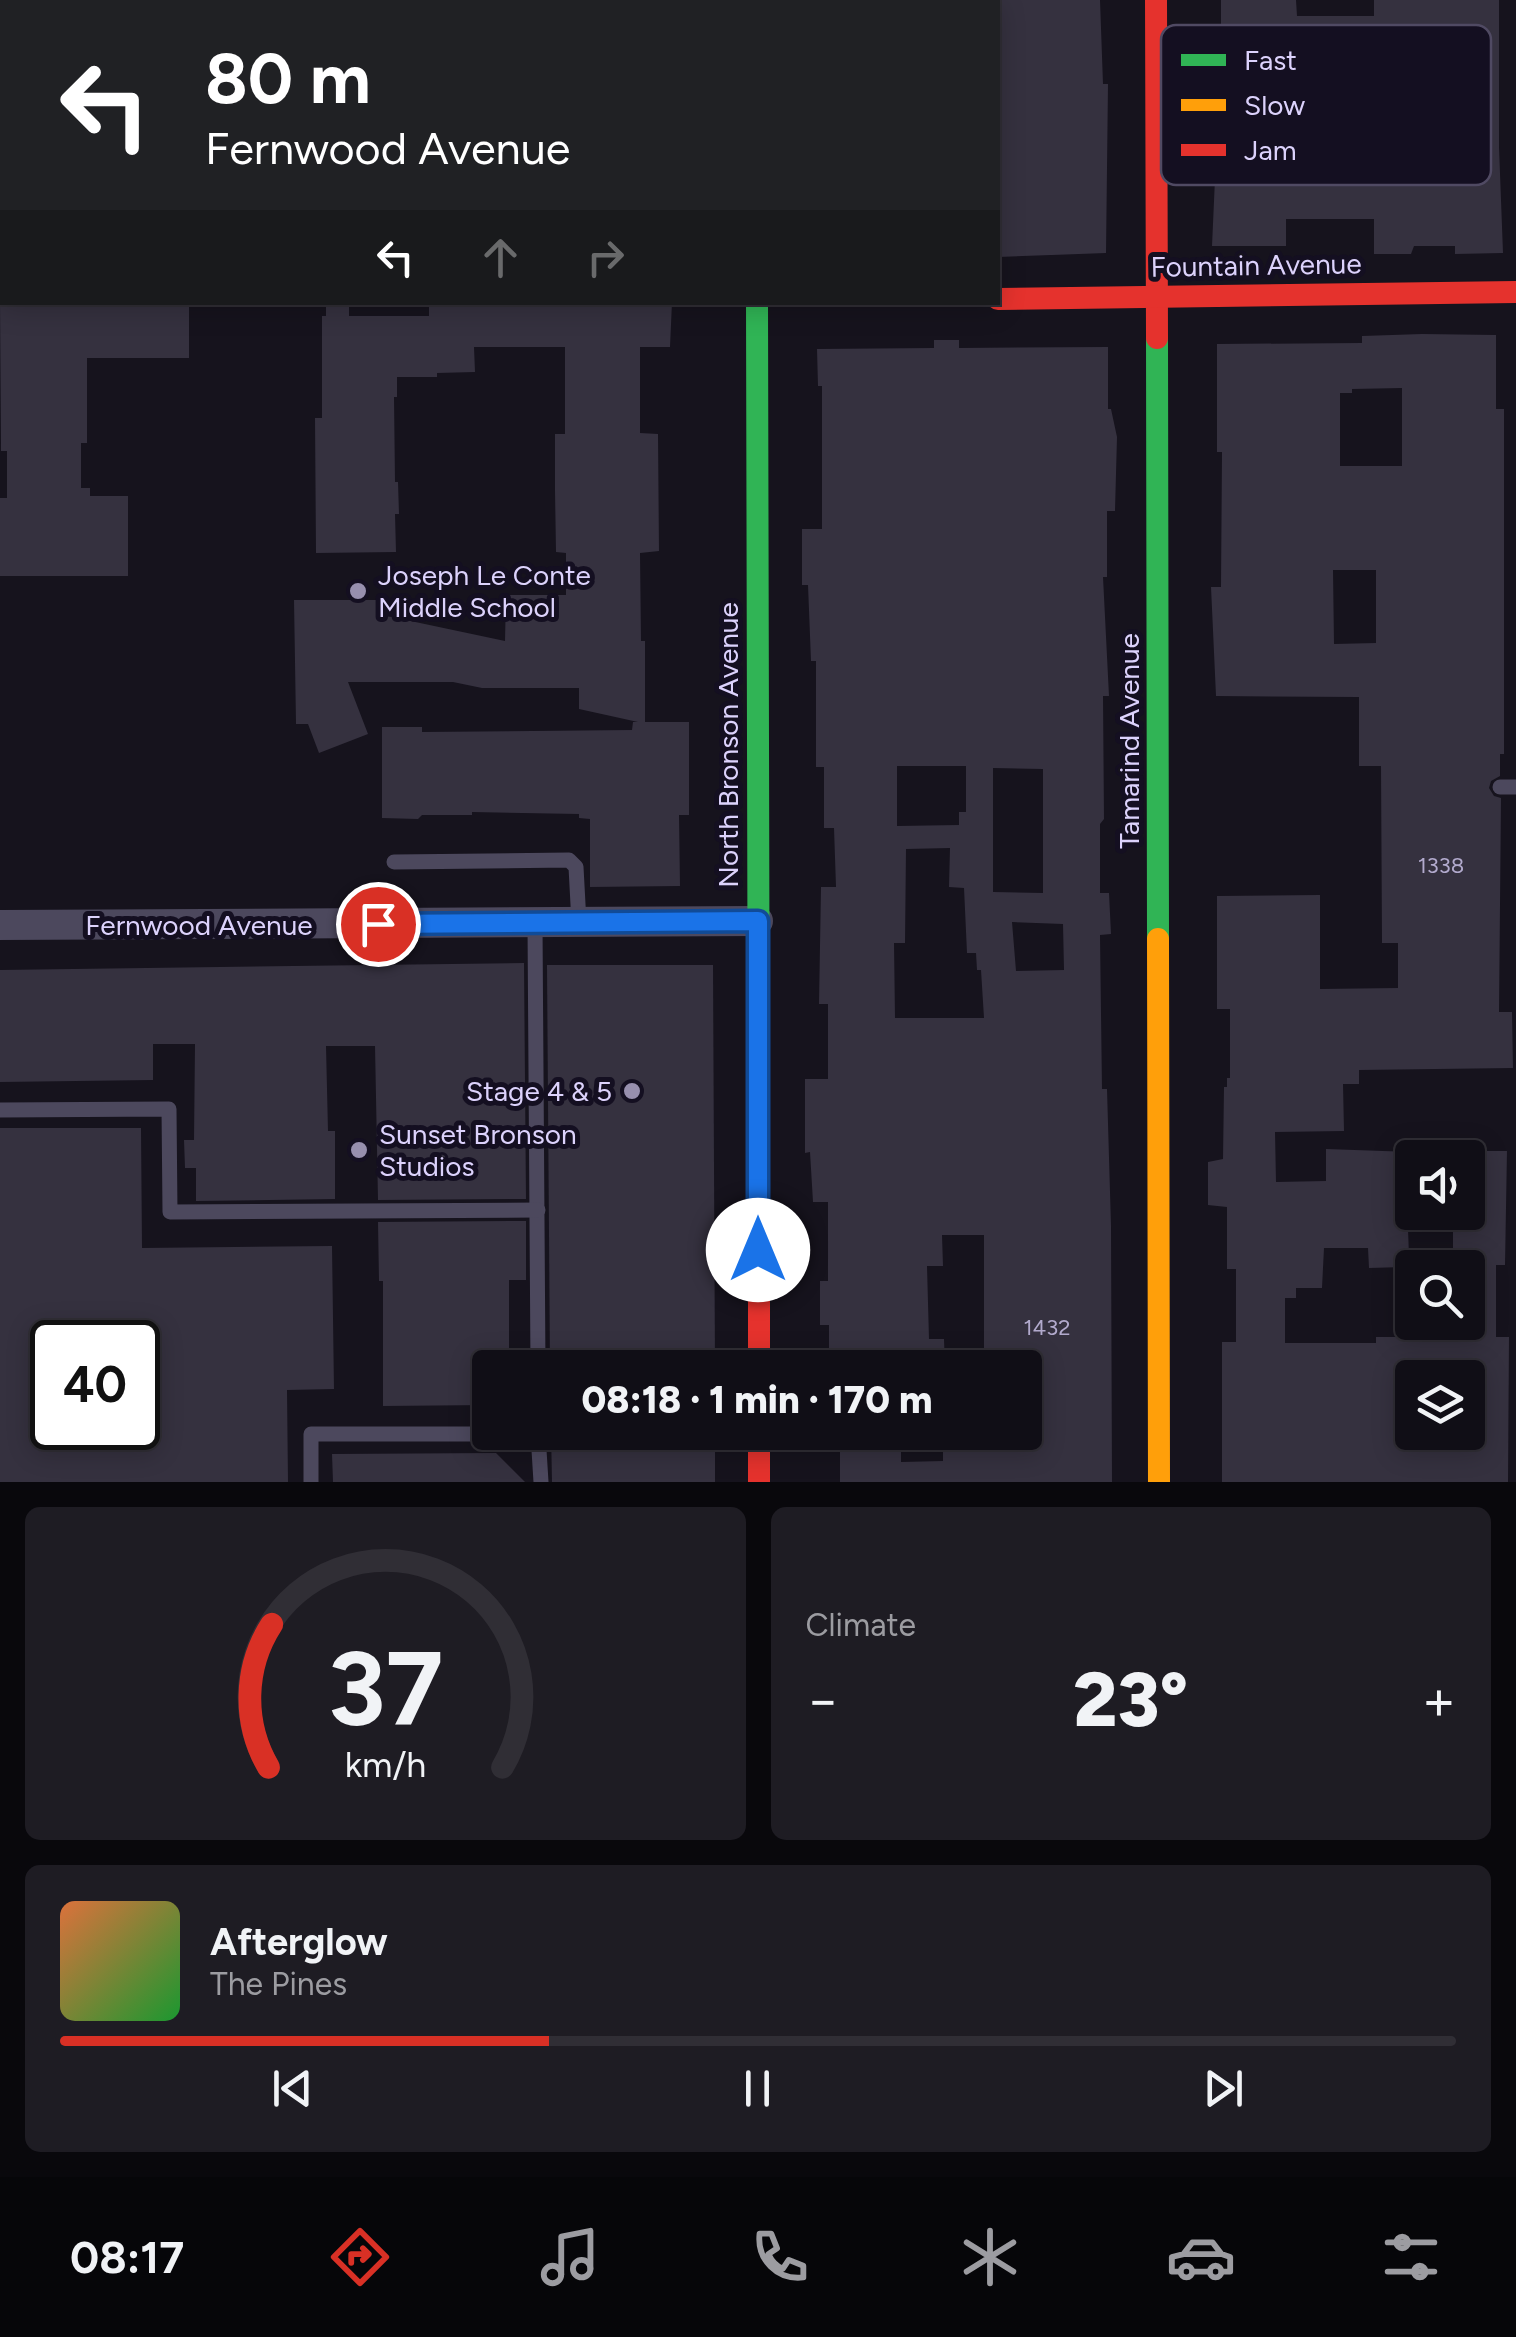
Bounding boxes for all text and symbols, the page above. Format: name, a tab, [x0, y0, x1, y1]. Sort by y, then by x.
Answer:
legend	[1161, 25, 1491, 185]
text: 80 m	[205, 36, 371, 121]
icon: left	[40, 40, 170, 170]
text: Fast	[1244, 43, 1297, 77]
text: Slow	[1244, 88, 1305, 122]
text: Fernwood Avenue	[205, 121, 570, 175]
text: Jam	[1244, 133, 1297, 167]
icon: left	[368, 230, 423, 285]
icon: ahead	[473, 230, 528, 285]
icon: right	[578, 230, 633, 285]
street label: Fountain Avenue	[1150, 246, 1362, 284]
place label: Joseph Le Conte Middle School	[378, 558, 591, 624]
marker: Joseph Le Conte Middle School	[347, 580, 369, 602]
street label: North Bronson Avenue	[711, 602, 745, 888]
street label: Tamarind Avenue	[1112, 633, 1146, 849]
house number: 1338	[1418, 852, 1464, 879]
pin	[336, 882, 421, 967]
icon: arrive	[351, 897, 406, 952]
street label: Fernwood Avenue	[85, 908, 313, 942]
place label: Stage 4 & 5	[466, 1074, 612, 1108]
marker: Stage 4 & 5	[621, 1080, 643, 1102]
place label: Sunset Bronson Studios	[379, 1117, 577, 1183]
marker: Sunset Bronson Studios	[348, 1139, 370, 1161]
map controls	[1395, 1140, 1485, 1450]
button: sound	[1395, 1140, 1485, 1230]
position arrow	[706, 1198, 810, 1302]
button: search	[1395, 1250, 1485, 1340]
house number: 1432	[1023, 1314, 1071, 1341]
speed limit sign: 40	[30, 1320, 160, 1450]
button: layers	[1395, 1360, 1485, 1450]
text: 08:18 · 1 min · 170 m	[582, 1377, 932, 1423]
text: Climate	[806, 1606, 916, 1644]
text: 37	[327, 1626, 443, 1751]
text: 23°	[1073, 1655, 1188, 1745]
text: −	[806, 1667, 840, 1733]
text: +	[1422, 1667, 1456, 1733]
text: km/h	[344, 1743, 426, 1786]
text: Afterglow	[210, 1919, 388, 1965]
text: The Pines	[210, 1965, 347, 2003]
icon: previous	[265, 2061, 320, 2116]
icon: pause	[730, 2061, 785, 2116]
icon: next	[1196, 2061, 1251, 2116]
icon: directions	[325, 2222, 395, 2292]
icon: music	[535, 2222, 605, 2292]
icon: phone	[745, 2222, 815, 2292]
icon: climate	[955, 2222, 1025, 2292]
icon: car	[1166, 2222, 1236, 2292]
icon: filters	[1376, 2222, 1446, 2292]
text: 08:17	[70, 2230, 184, 2284]

